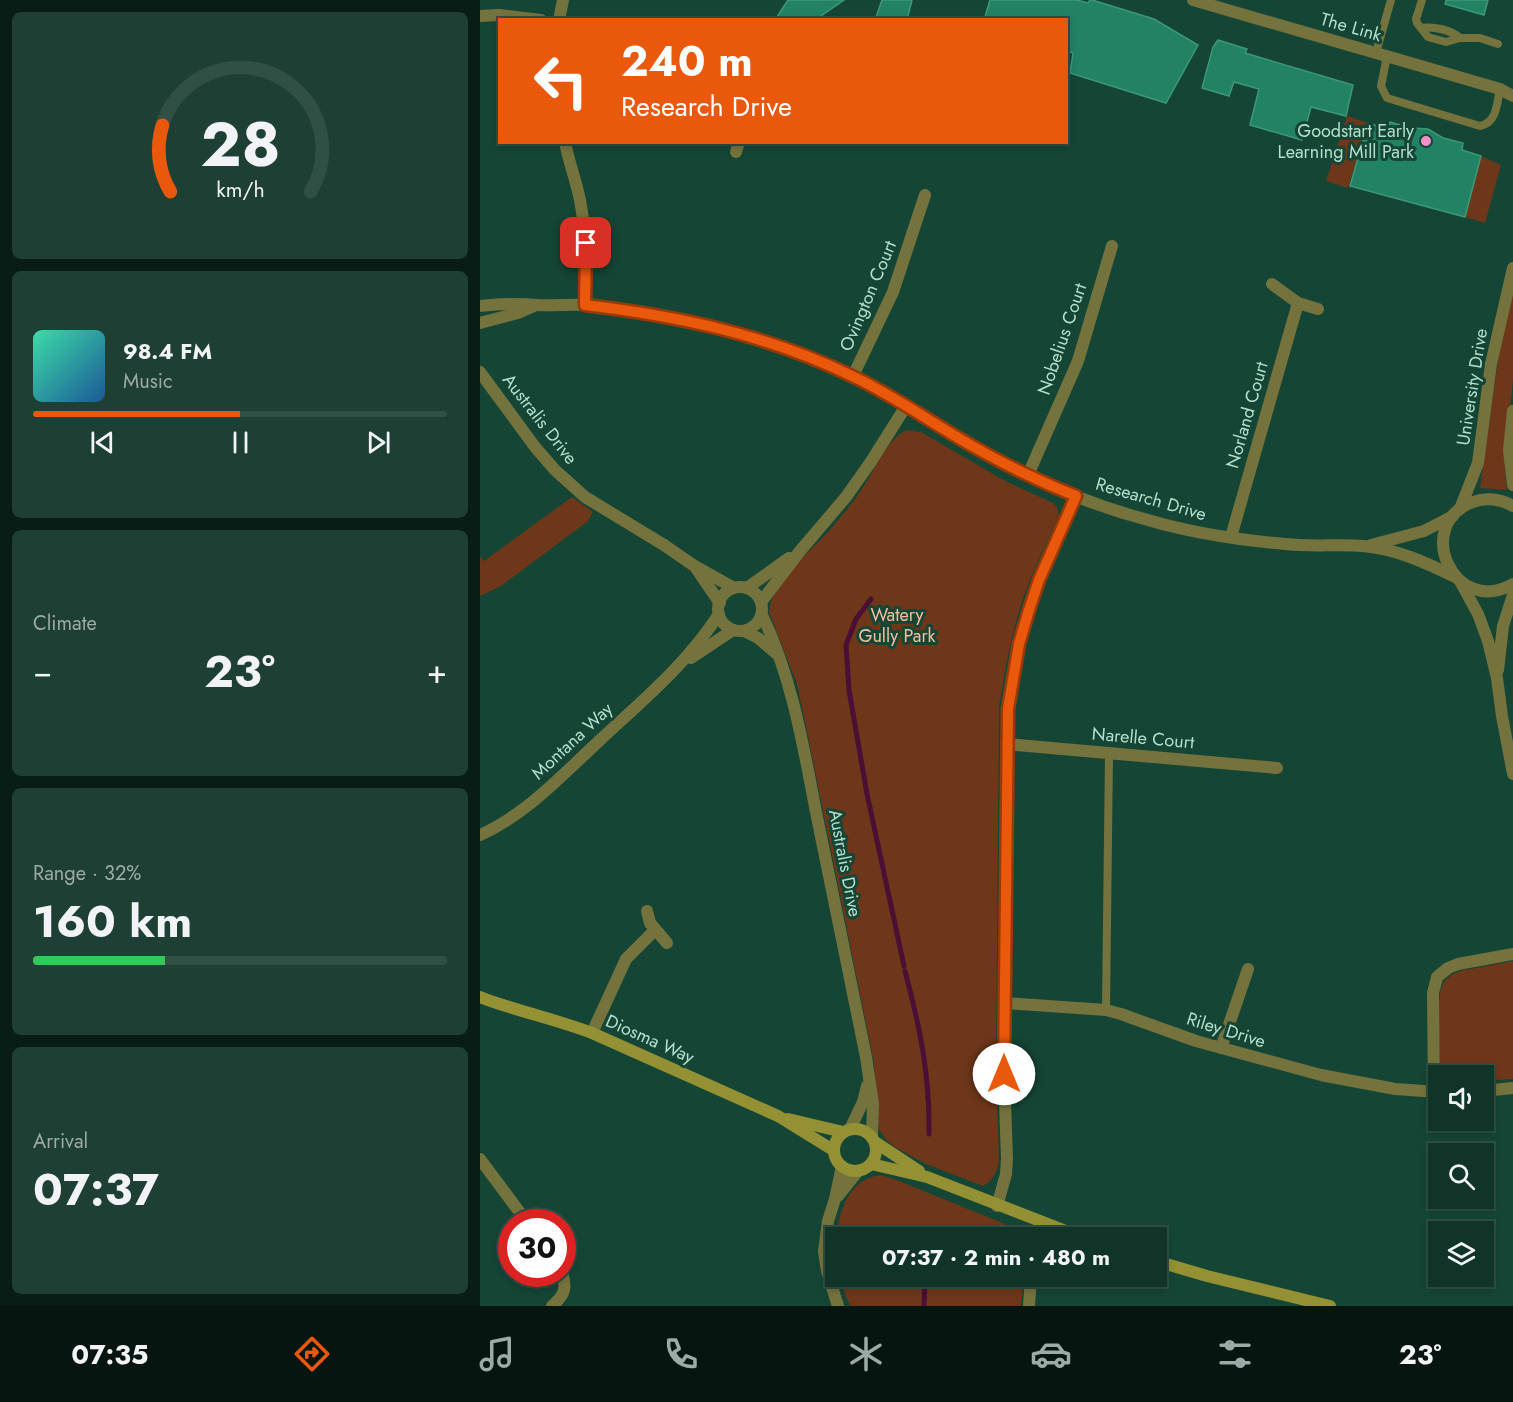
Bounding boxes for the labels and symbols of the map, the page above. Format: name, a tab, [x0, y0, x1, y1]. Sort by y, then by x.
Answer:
street label: The Link	[1317, 6, 1385, 48]
place label: Goodstart Early Learning Mill Park	[1278, 118, 1414, 165]
marker: Goodstart Early Learning Mill Park	[1419, 134, 1433, 148]
pin	[560, 217, 611, 268]
street label: Ovington Court	[833, 236, 903, 355]
street label: Nobelius Court	[1031, 279, 1093, 398]
street label: University Drive	[1450, 327, 1494, 447]
street label: Norland Court	[1219, 358, 1275, 471]
street label: Australis Drive	[496, 368, 584, 470]
street label: Research Drive	[1093, 471, 1209, 527]
park label: Watery Gully Park	[858, 602, 936, 649]
street label: Montana Way	[526, 696, 619, 786]
street label: Narelle Court	[1091, 721, 1196, 755]
street label: Australis Drive	[822, 807, 868, 919]
street label: Riley Drive	[1183, 1006, 1269, 1054]
street label: Diosma Way	[601, 1008, 699, 1070]
position arrow	[972, 1042, 1036, 1106]
speed limit sign: 30	[498, 1209, 576, 1287]

